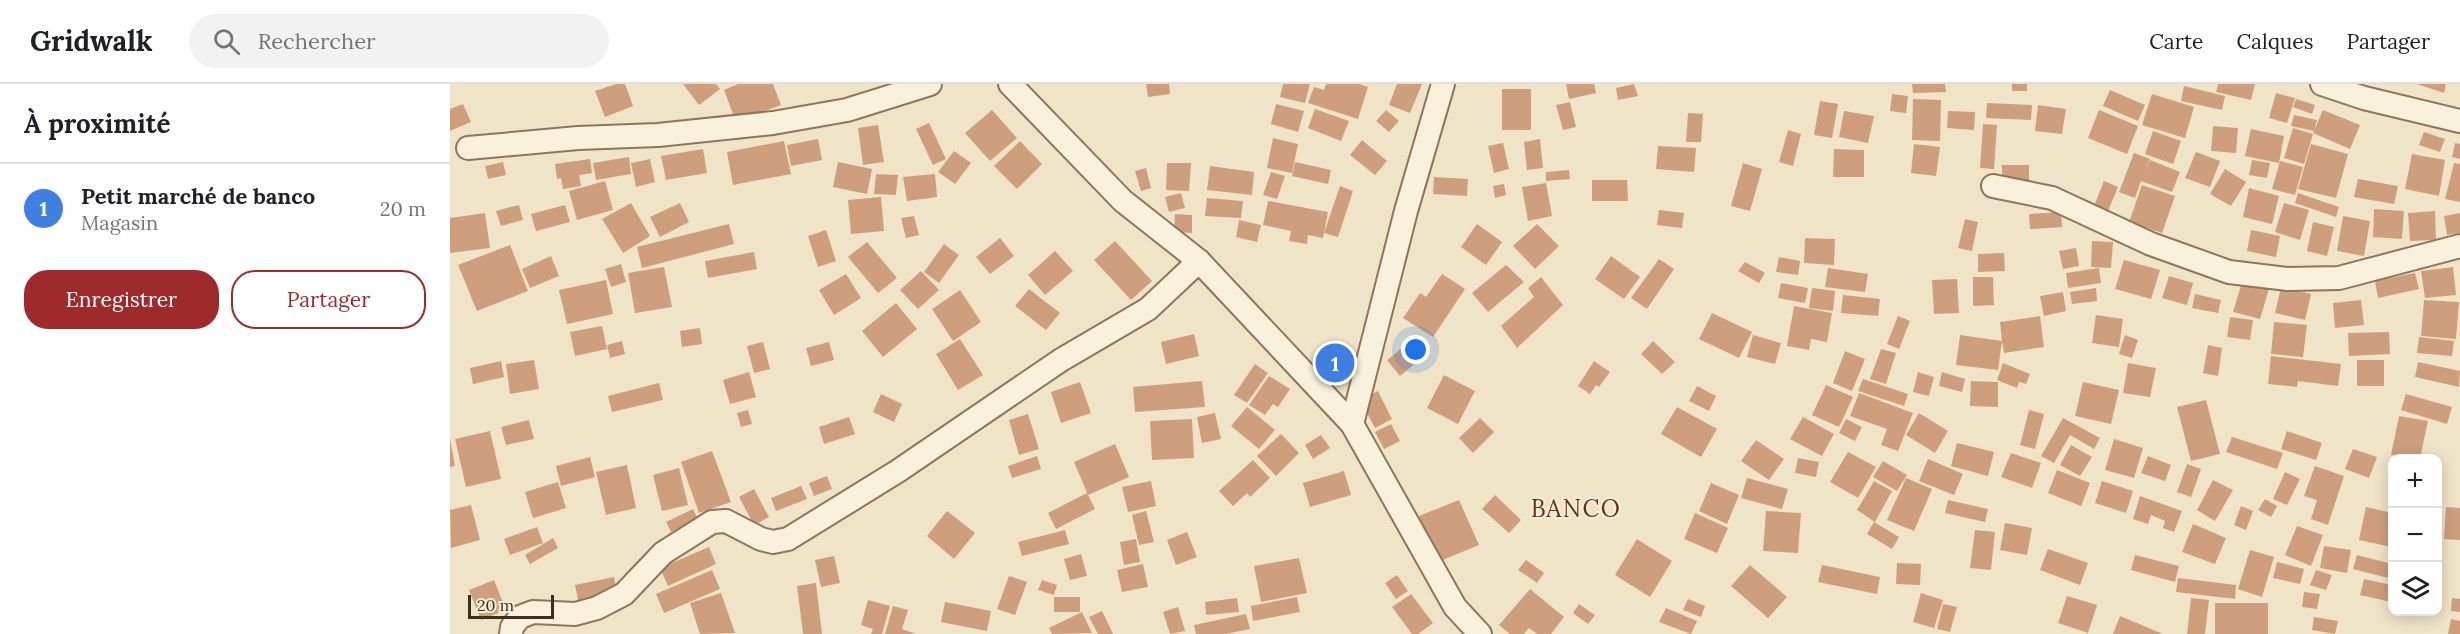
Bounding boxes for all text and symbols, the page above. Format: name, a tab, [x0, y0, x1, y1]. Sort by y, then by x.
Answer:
search box	[189, 14, 609, 68]
text: Gridwalk	[30, 23, 153, 59]
icon: search	[210, 25, 243, 58]
text: Rechercher	[258, 27, 376, 55]
text: Carte	[2149, 28, 2203, 55]
text: Calques	[2236, 28, 2313, 55]
text: Partager	[2346, 28, 2430, 55]
text: À proximité	[24, 107, 170, 140]
text: Petit marché de banco	[81, 182, 315, 210]
text: 1	[39, 196, 48, 221]
text: 20 m	[380, 196, 426, 221]
text: Magasin	[81, 210, 158, 235]
button: Enregistrer	[24, 270, 219, 329]
button: Partager	[231, 270, 426, 329]
your location	[1401, 335, 1430, 364]
pin: 1	[1316, 340, 1354, 386]
map controls	[2388, 454, 2442, 616]
button: +	[2388, 454, 2442, 508]
district label: BANCO	[1531, 493, 1621, 524]
button: −	[2388, 508, 2442, 562]
button: layers	[2388, 562, 2442, 616]
scale bar	[468, 592, 554, 620]
text: 20 m	[477, 595, 514, 615]

